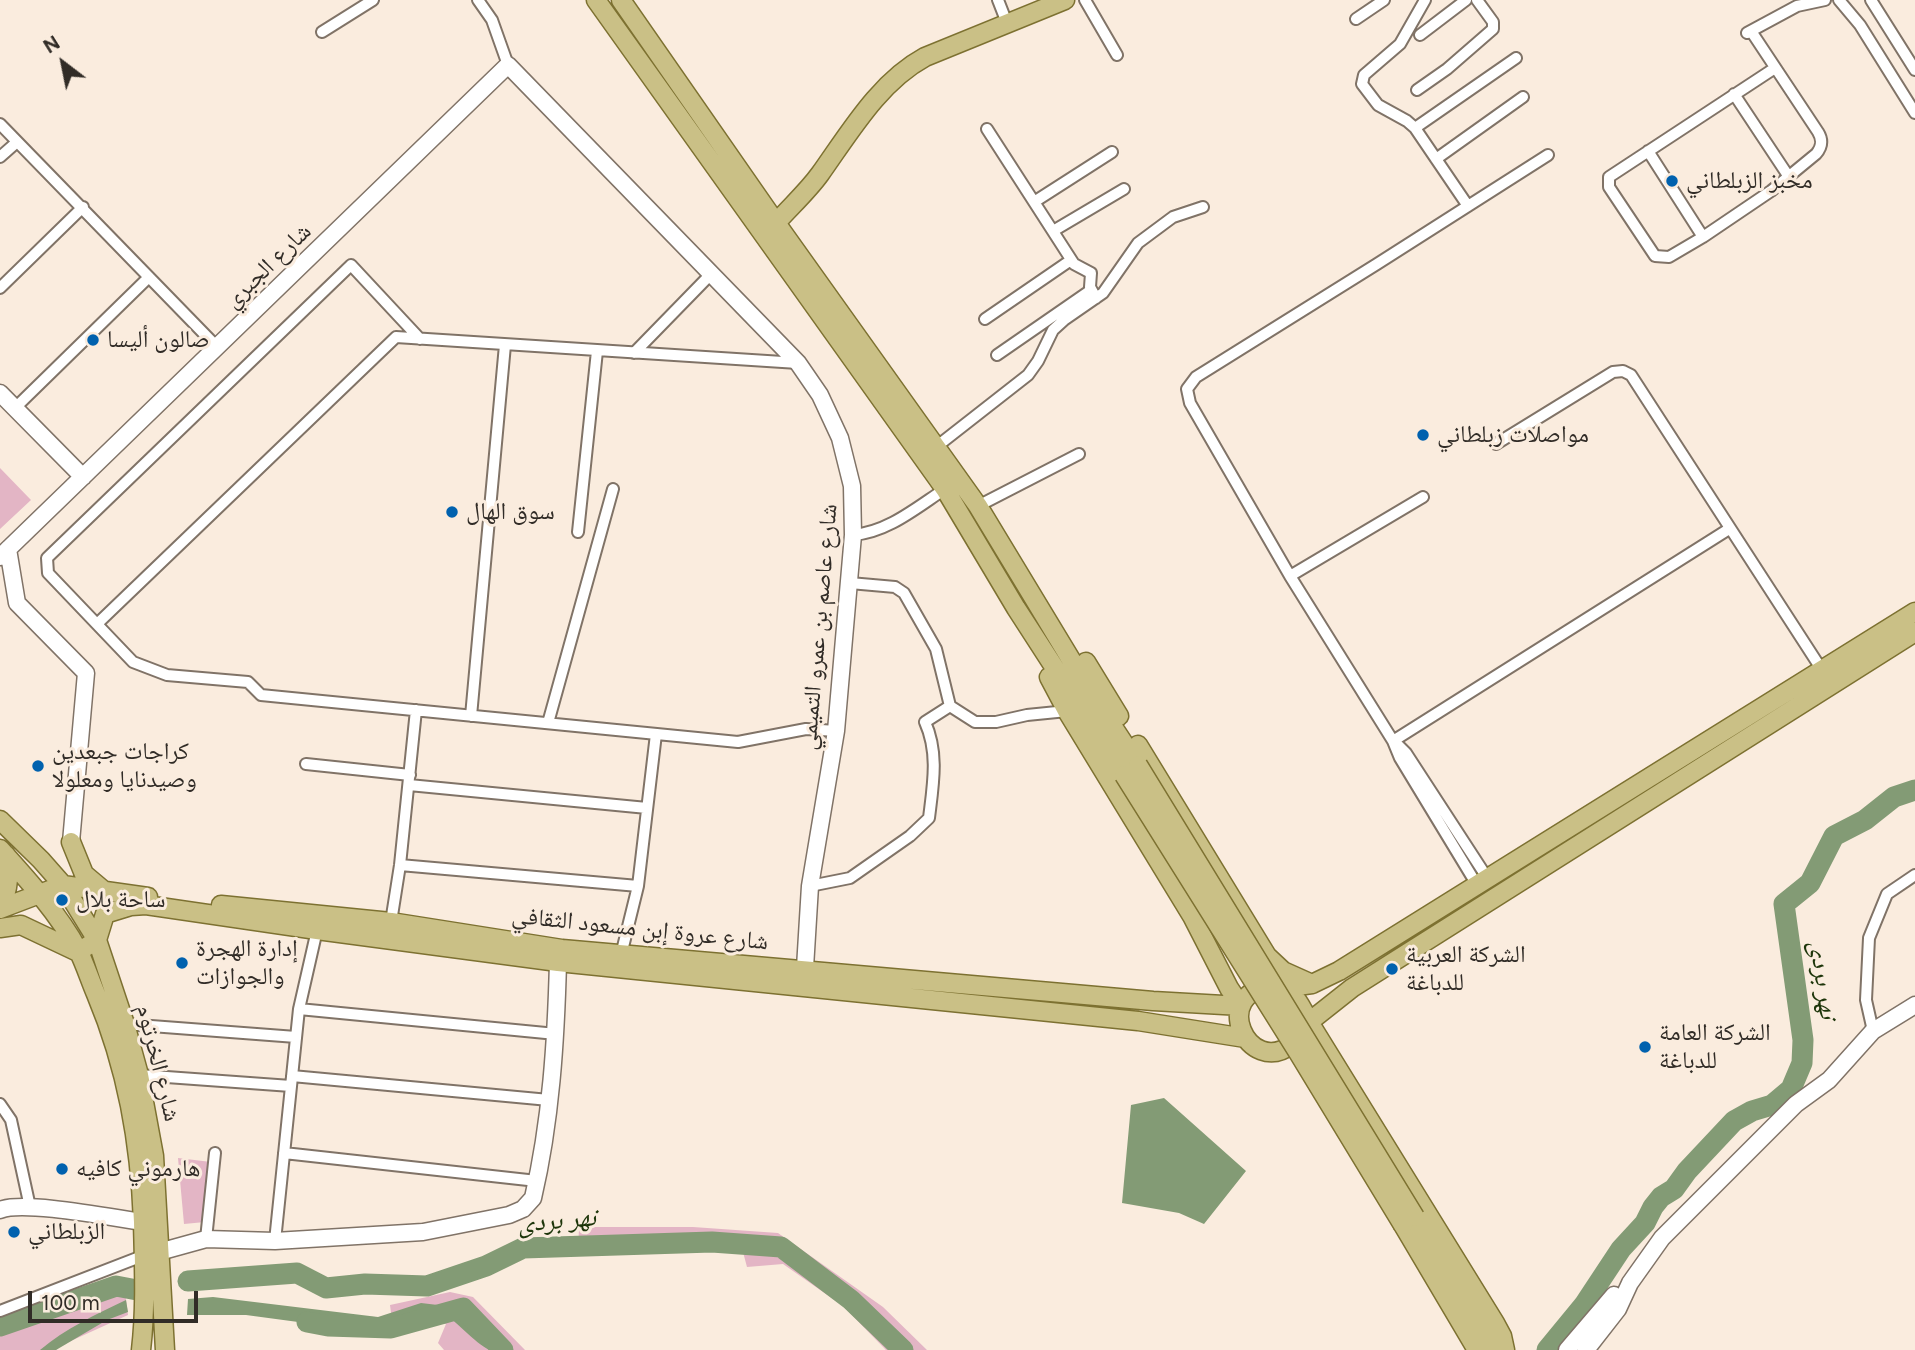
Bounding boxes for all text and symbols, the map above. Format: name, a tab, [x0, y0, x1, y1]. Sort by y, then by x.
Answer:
north arrow	[28, 28, 98, 98]
text: N	[39, 31, 64, 58]
place label: مخبز الزبلطاني	[1686, 167, 1813, 195]
marker: مخبز الزبلطاني	[1664, 173, 1680, 189]
street label: شارع الجبري	[218, 217, 318, 315]
place label: صالون أليسا	[107, 326, 210, 354]
marker: صالون أليسا	[85, 332, 101, 348]
place label: مواصلات زبلطاني	[1437, 421, 1589, 449]
marker: مواصلات زبلطاني	[1415, 427, 1431, 443]
place label: سوق الهال	[466, 498, 555, 526]
street label: شارع عاصم بن عمرو التميمي	[794, 503, 844, 751]
marker: سوق الهال	[444, 504, 460, 520]
place label: كراجات جبعدين وصيدنايا ومعلولا	[52, 738, 197, 794]
marker: كراجات جبعدين وصيدنايا ومعلولا	[30, 758, 46, 774]
place label: ساحة بلال	[76, 886, 165, 914]
marker: ساحة بلال	[54, 892, 70, 908]
street label: شارع عروة إبن مسعود الثقافي	[510, 901, 770, 957]
place label: إدارة الهجرة والجوازات	[196, 935, 298, 991]
water label: نهر بردى	[1802, 939, 1844, 1021]
place label: الشركة العربية للدباغة	[1406, 941, 1526, 997]
marker: إدارة الهجرة والجوازات	[174, 955, 190, 971]
marker: الشركة العربية للدباغة	[1384, 961, 1400, 977]
street label: شارع الخرتوم	[130, 1002, 186, 1124]
place label: الشركة العامة للدباغة	[1659, 1019, 1771, 1075]
marker: الشركة العامة للدباغة	[1637, 1039, 1653, 1055]
place label: هارموني كافيه	[76, 1155, 200, 1183]
marker: هارموني كافيه	[54, 1161, 70, 1177]
water label: نهر بردى	[517, 1202, 597, 1240]
place label: الزبلطاني	[28, 1218, 105, 1246]
marker: الزبلطاني	[6, 1224, 22, 1240]
scale bar	[32, 1276, 201, 1320]
text: 100 m	[41, 1290, 100, 1315]

